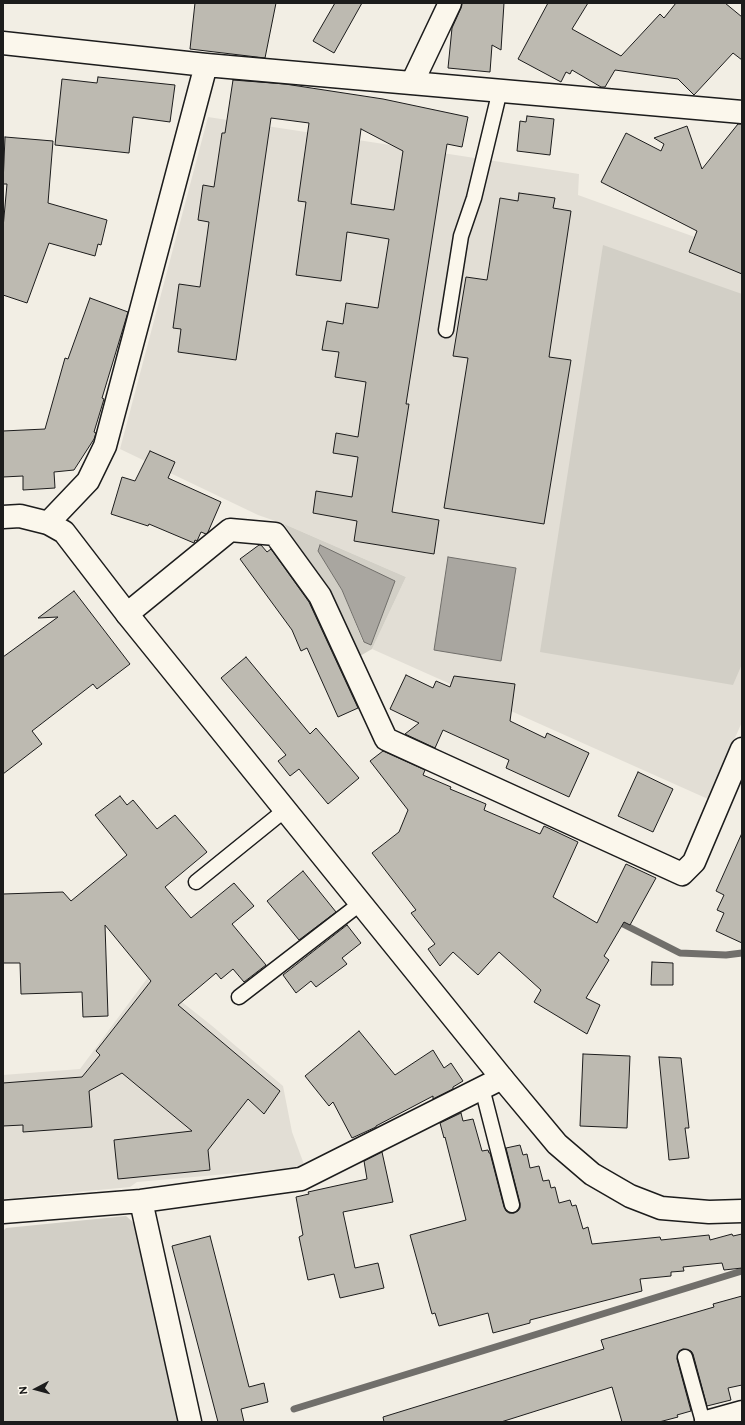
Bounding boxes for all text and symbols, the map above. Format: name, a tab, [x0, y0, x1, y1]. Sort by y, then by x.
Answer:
north arrow	[16, 1369, 56, 1409]
text: N	[17, 1386, 30, 1395]

